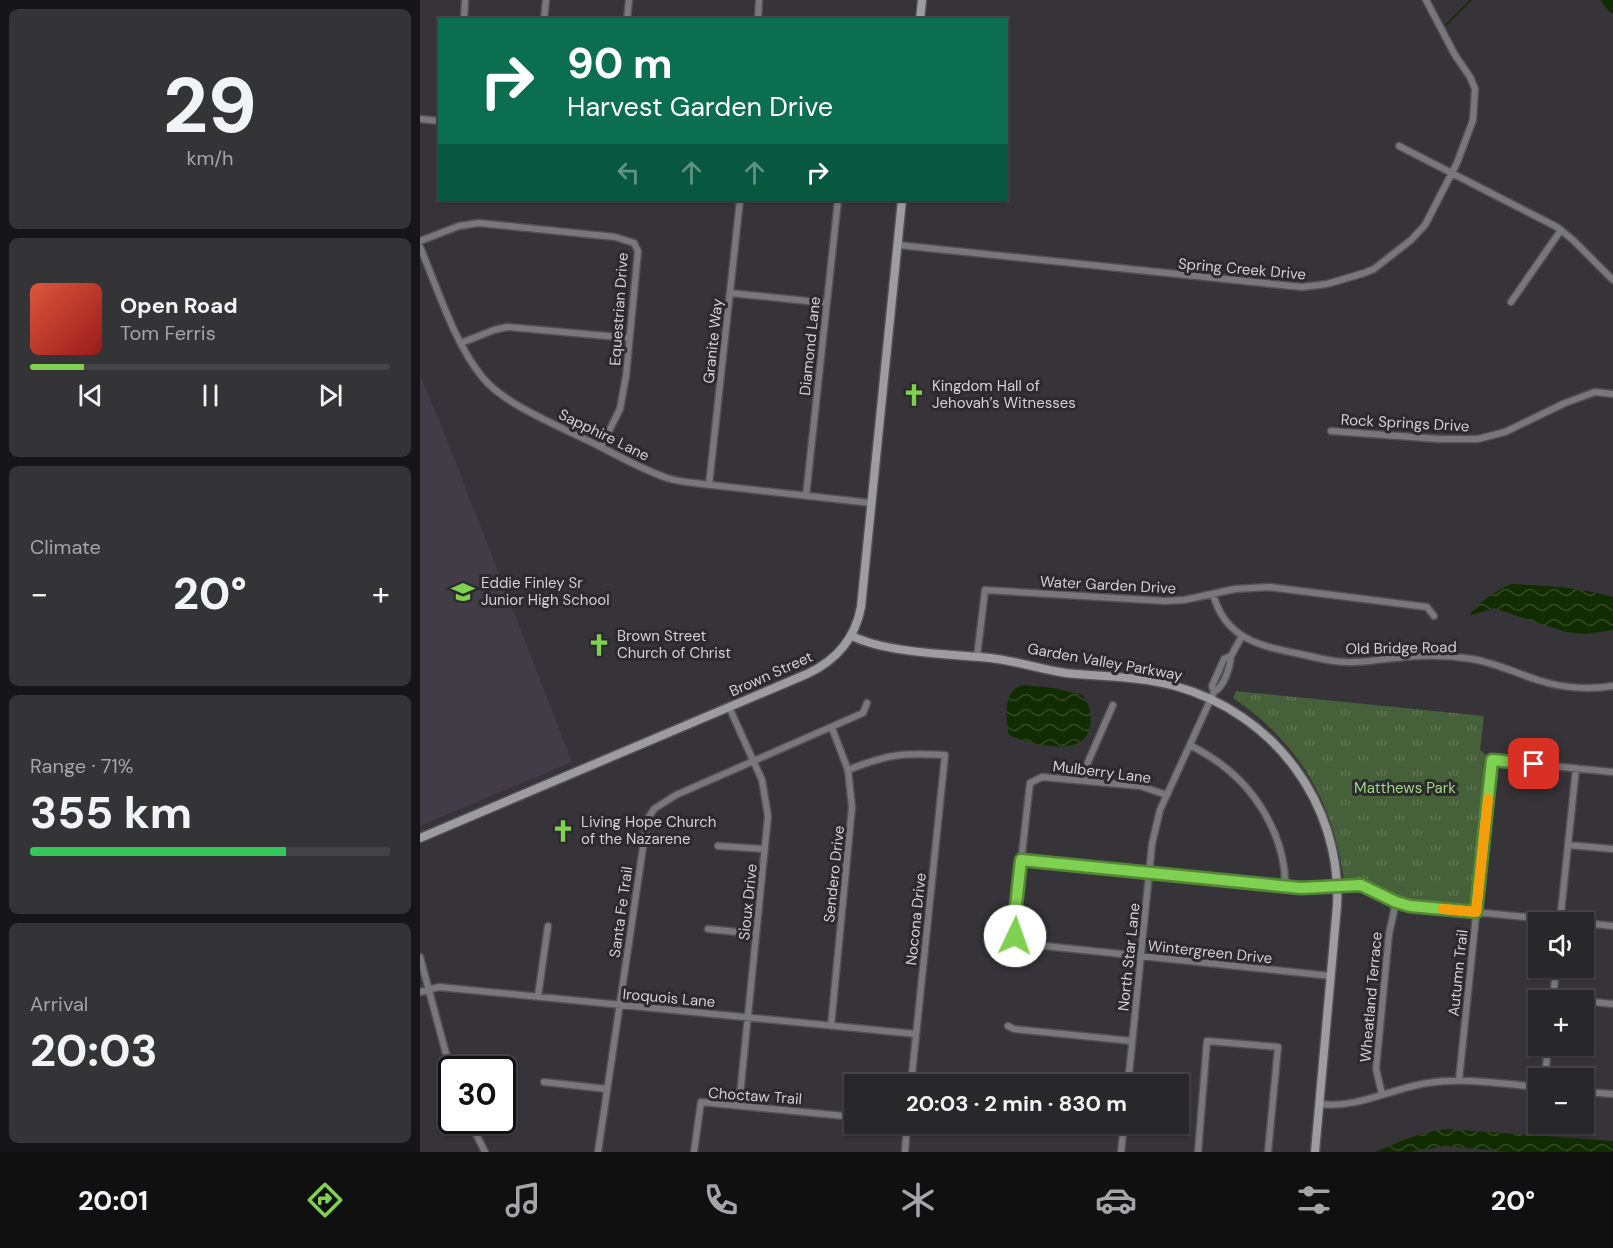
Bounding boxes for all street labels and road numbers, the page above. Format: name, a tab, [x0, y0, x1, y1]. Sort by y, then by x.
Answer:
street label: Equestrian Drive	[605, 252, 633, 366]
street label: Spring Creek Drive	[1177, 253, 1307, 285]
street label: Diamond Lane	[795, 295, 825, 397]
street label: Granite Way	[699, 297, 727, 385]
street label: Sapphire Lane	[555, 404, 653, 466]
street label: Rock Springs Drive	[1340, 410, 1470, 436]
street label: Water Garden Drive	[1039, 571, 1177, 599]
street label: Old Bridge Road	[1345, 637, 1457, 659]
street label: Garden Valley Parkway	[1026, 639, 1185, 686]
street label: Brown Street	[726, 647, 816, 701]
street label: Mulberry Lane	[1052, 756, 1152, 788]
street label: Sendero Drive	[819, 825, 849, 923]
street label: Sioux Drive	[734, 863, 762, 941]
street label: Santa Fe Trail	[605, 865, 637, 959]
street label: Nocona Drive	[901, 872, 931, 966]
street label: North Star Lane	[1113, 902, 1145, 1012]
street label: Autumn Trail	[1444, 929, 1472, 1017]
street label: Wheatland Terrace	[1355, 931, 1387, 1063]
street label: Wintergreen Drive	[1147, 936, 1273, 968]
street label: Iroquois Lane	[622, 984, 716, 1012]
street label: Choctaw Trail	[707, 1083, 803, 1109]

